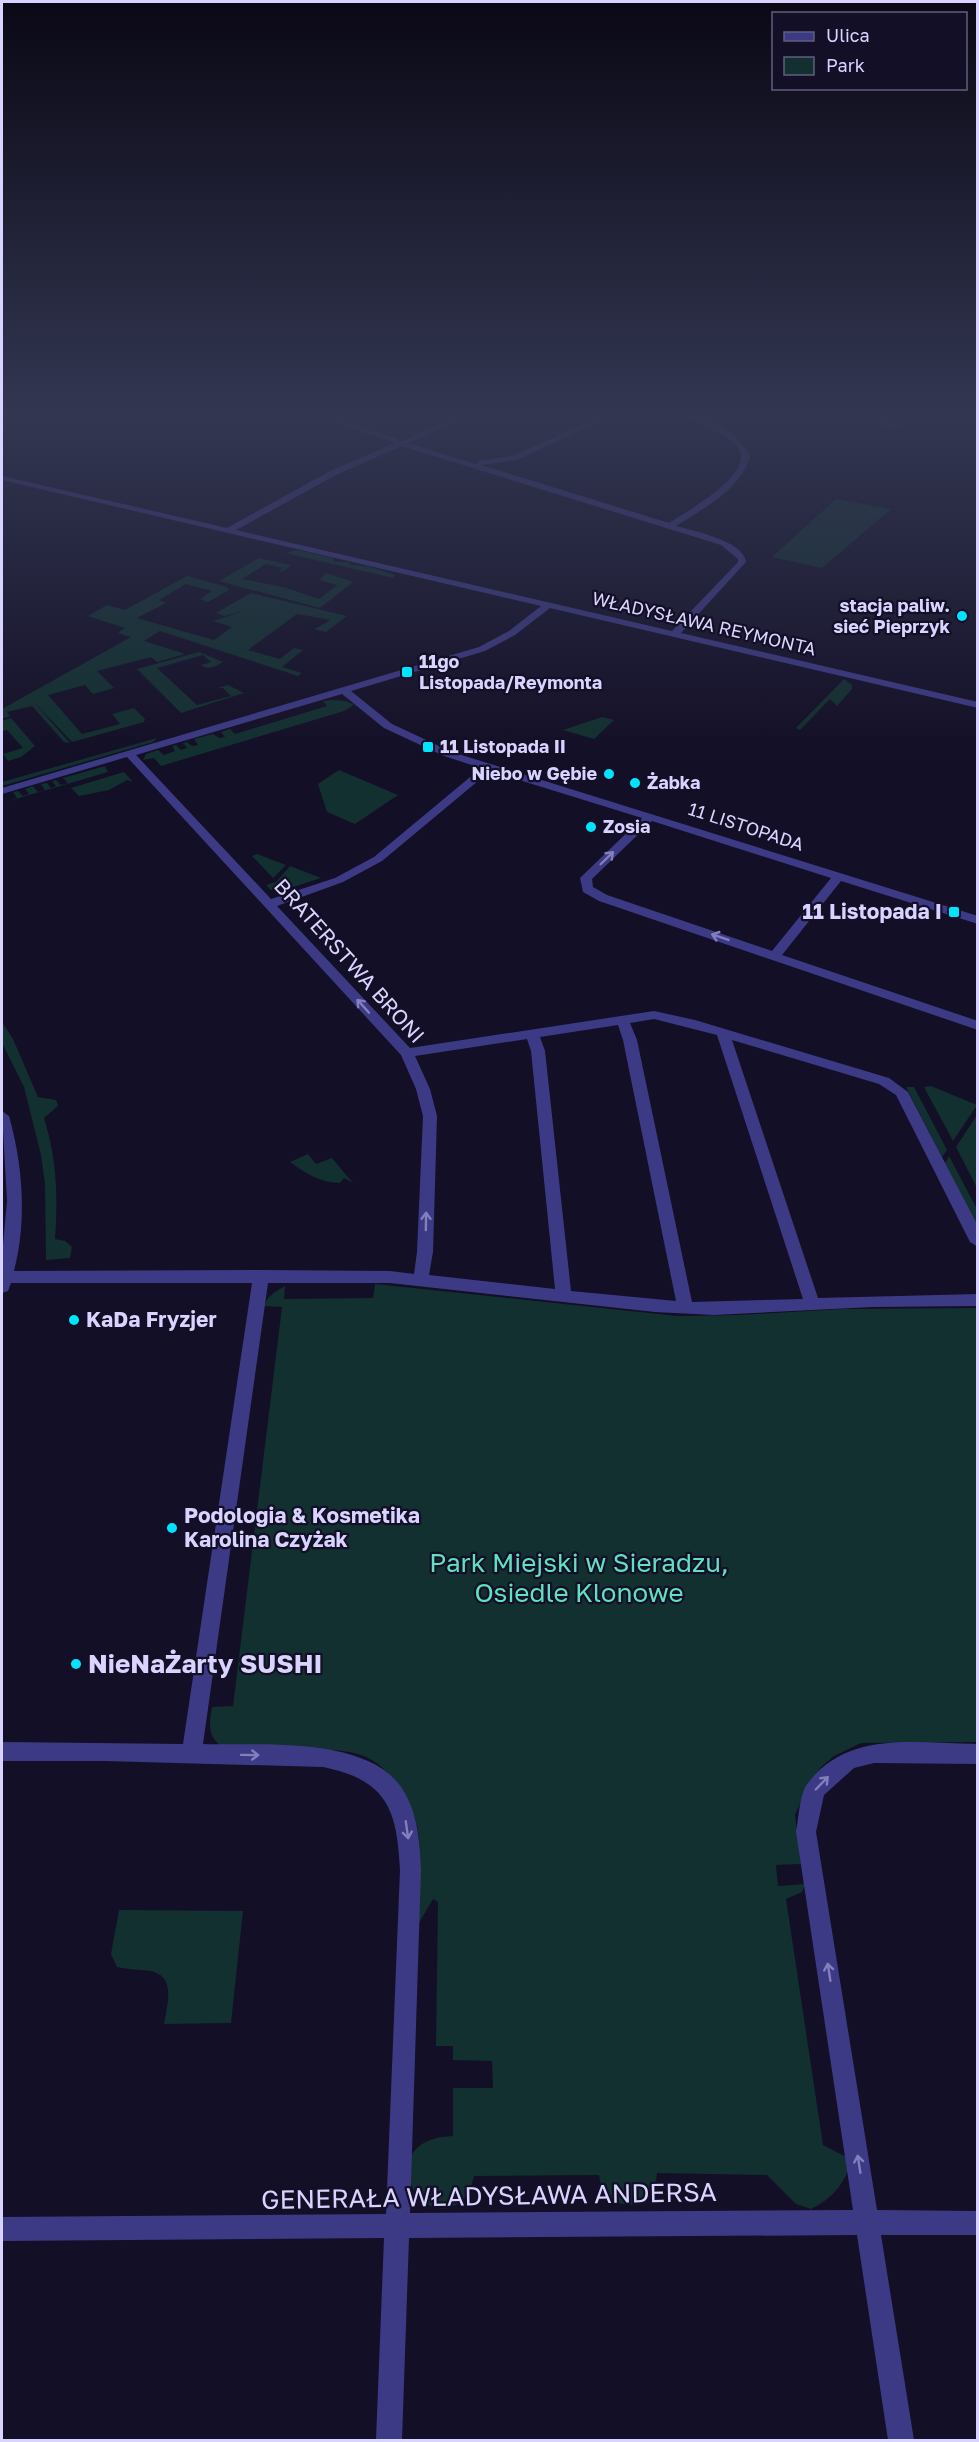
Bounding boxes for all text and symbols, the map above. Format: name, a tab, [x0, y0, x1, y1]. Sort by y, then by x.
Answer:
legend	[772, 12, 967, 90]
text: Ulica	[826, 24, 870, 46]
text: Park	[826, 54, 865, 76]
street label: WŁADYSŁAWA REYMONTA	[590, 587, 818, 660]
place label: stacja paliw. sieć Pieprzyk	[833, 594, 951, 637]
marker: stacja paliw. sieć Pieprzyk	[955, 609, 969, 623]
place label: 11go Listopada/Reymonta	[419, 650, 602, 693]
marker: 11go Listopada/Reymonta	[400, 665, 414, 679]
place label: 11 Listopada II	[440, 735, 566, 757]
marker: 11 Listopada II	[421, 740, 435, 754]
place label: Niebo w Gębie	[471, 762, 597, 784]
marker: Niebo w Gębie	[602, 767, 616, 781]
place label: Żabka	[647, 771, 701, 793]
marker: Żabka	[628, 776, 642, 790]
street label: 11 LISTOPADA	[686, 797, 807, 855]
place label: Zosia	[603, 815, 650, 837]
marker: Zosia	[584, 820, 598, 834]
one-way arrow	[600, 851, 615, 865]
street label: BRATERSTWA BRONI	[269, 873, 430, 1048]
place label: 11 Listopada I	[802, 898, 942, 924]
marker: 11 Listopada I	[947, 905, 961, 919]
one-way arrow	[711, 931, 730, 942]
one-way arrow	[356, 998, 370, 1013]
one-way arrow	[420, 1211, 432, 1231]
place label: KaDa Fryzjer	[86, 1306, 217, 1332]
marker: KaDa Fryzjer	[67, 1313, 81, 1327]
place label: Podologia & Kosmetika Karolina Czyżak	[184, 1502, 420, 1552]
marker: Podologia & Kosmetika Karolina Czyżak	[165, 1521, 179, 1535]
park label: Park Miejski w Sieradzu, Osiedle Klonowe	[429, 1547, 729, 1608]
place label: NieNaŻarty SUSHI	[88, 1648, 322, 1679]
marker: NieNaŻarty SUSHI	[69, 1657, 83, 1671]
one-way arrow	[240, 1749, 260, 1761]
one-way arrow	[815, 1775, 830, 1790]
one-way arrow	[402, 1820, 413, 1840]
one-way arrow	[823, 1962, 834, 1982]
one-way arrow	[854, 2155, 865, 2175]
street label: GENERAŁA WŁADYSŁAWA ANDERSA	[261, 2176, 717, 2215]

